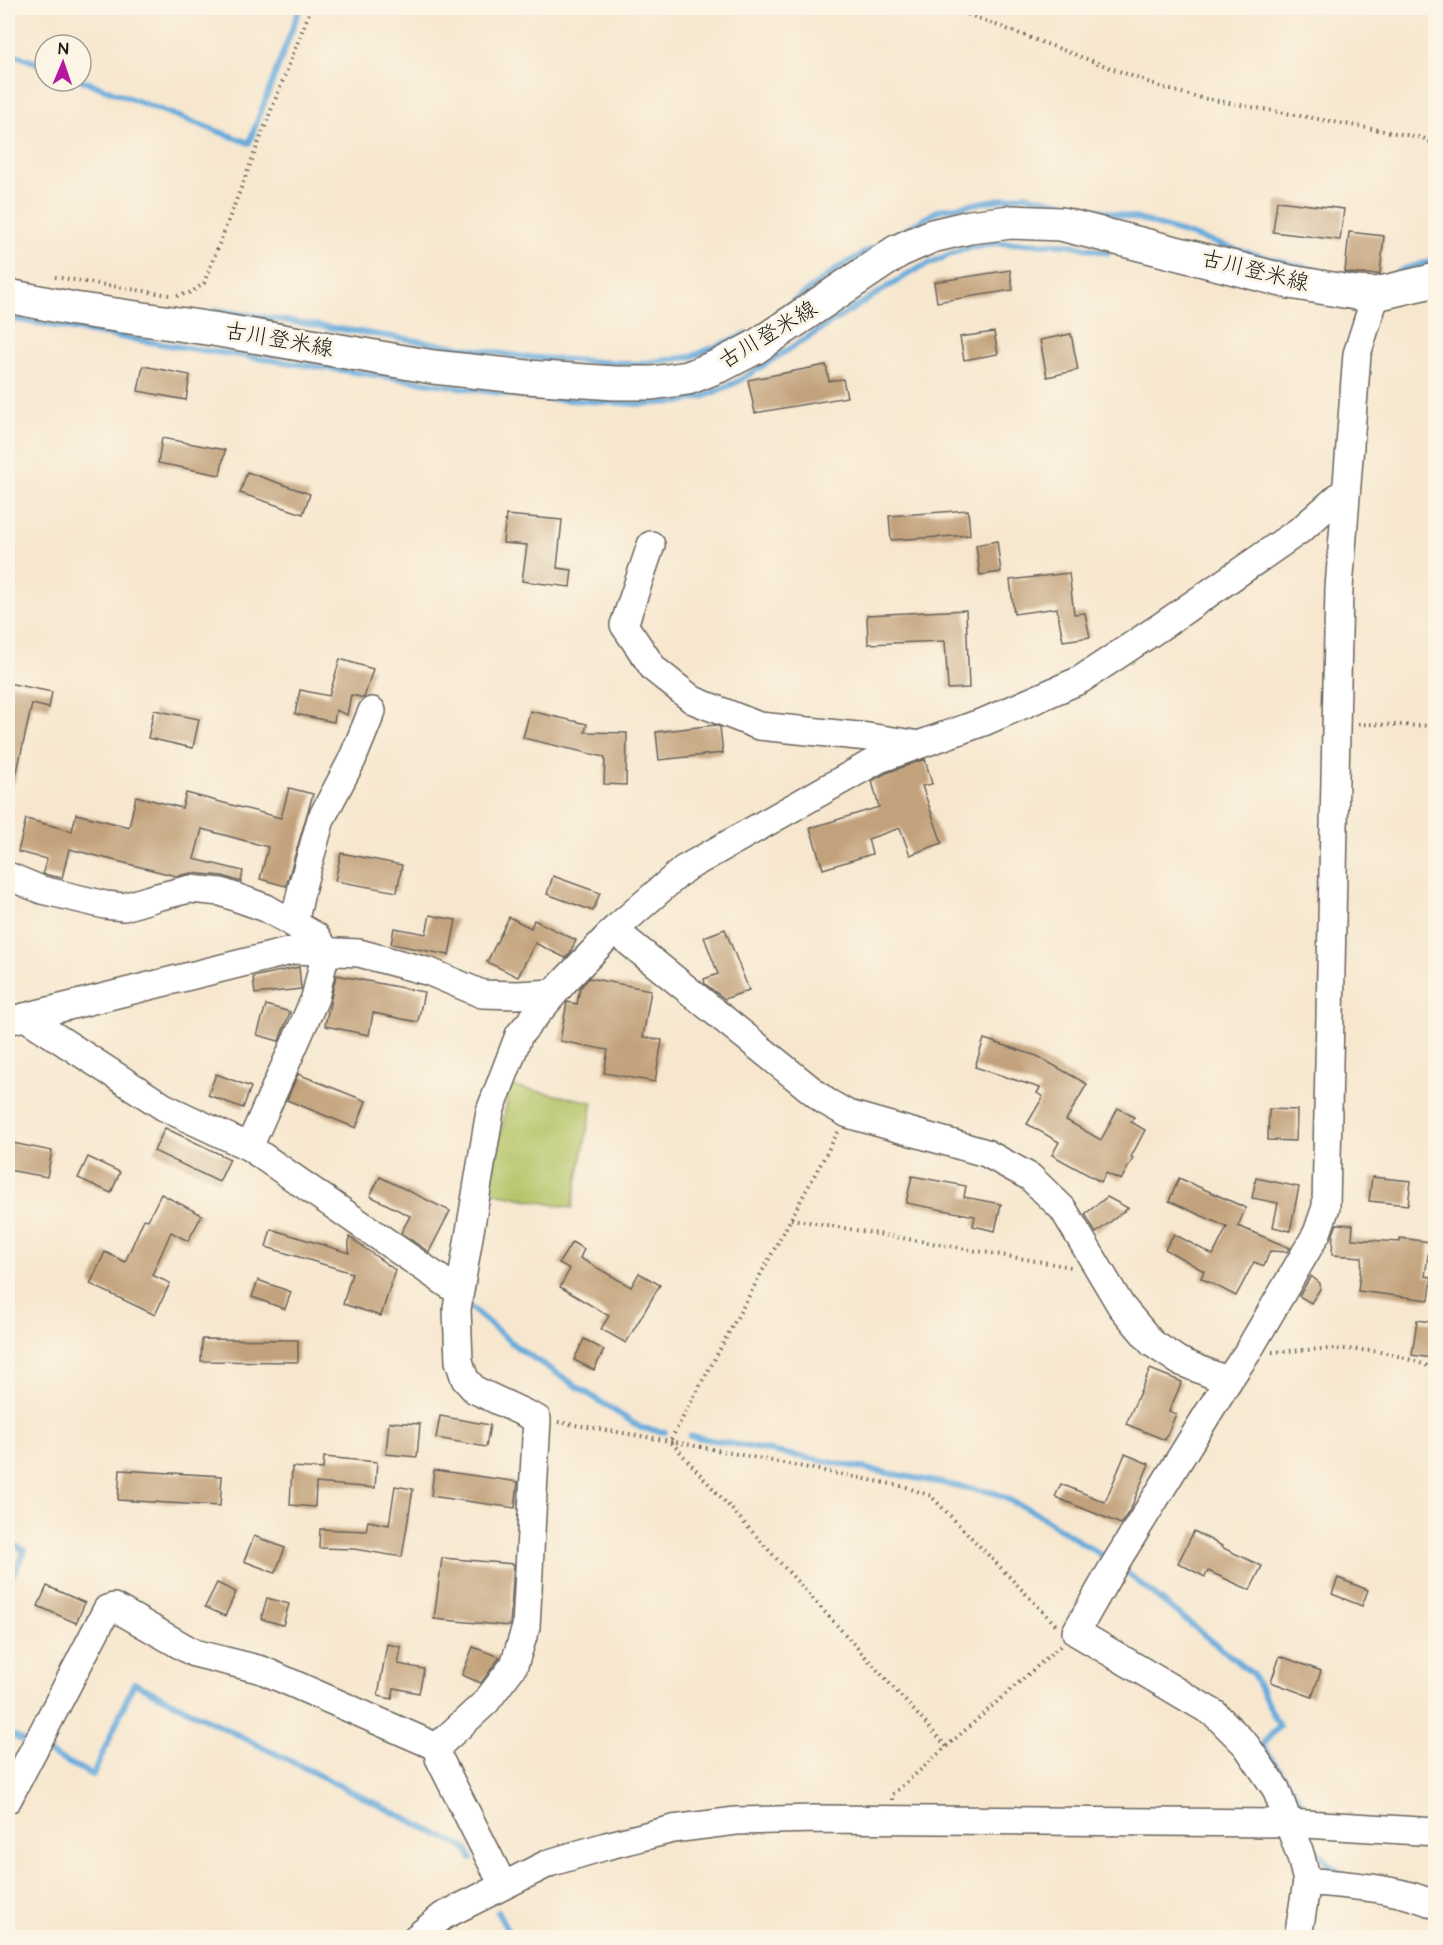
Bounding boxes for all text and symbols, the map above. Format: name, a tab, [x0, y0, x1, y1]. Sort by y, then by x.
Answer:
north arrow	[33, 33, 93, 93]
text: N	[58, 38, 69, 60]
street label: 古川登米線	[1198, 243, 1312, 299]
street label: 古川登米線	[713, 293, 823, 377]
street label: 古川登米線	[222, 315, 336, 365]

